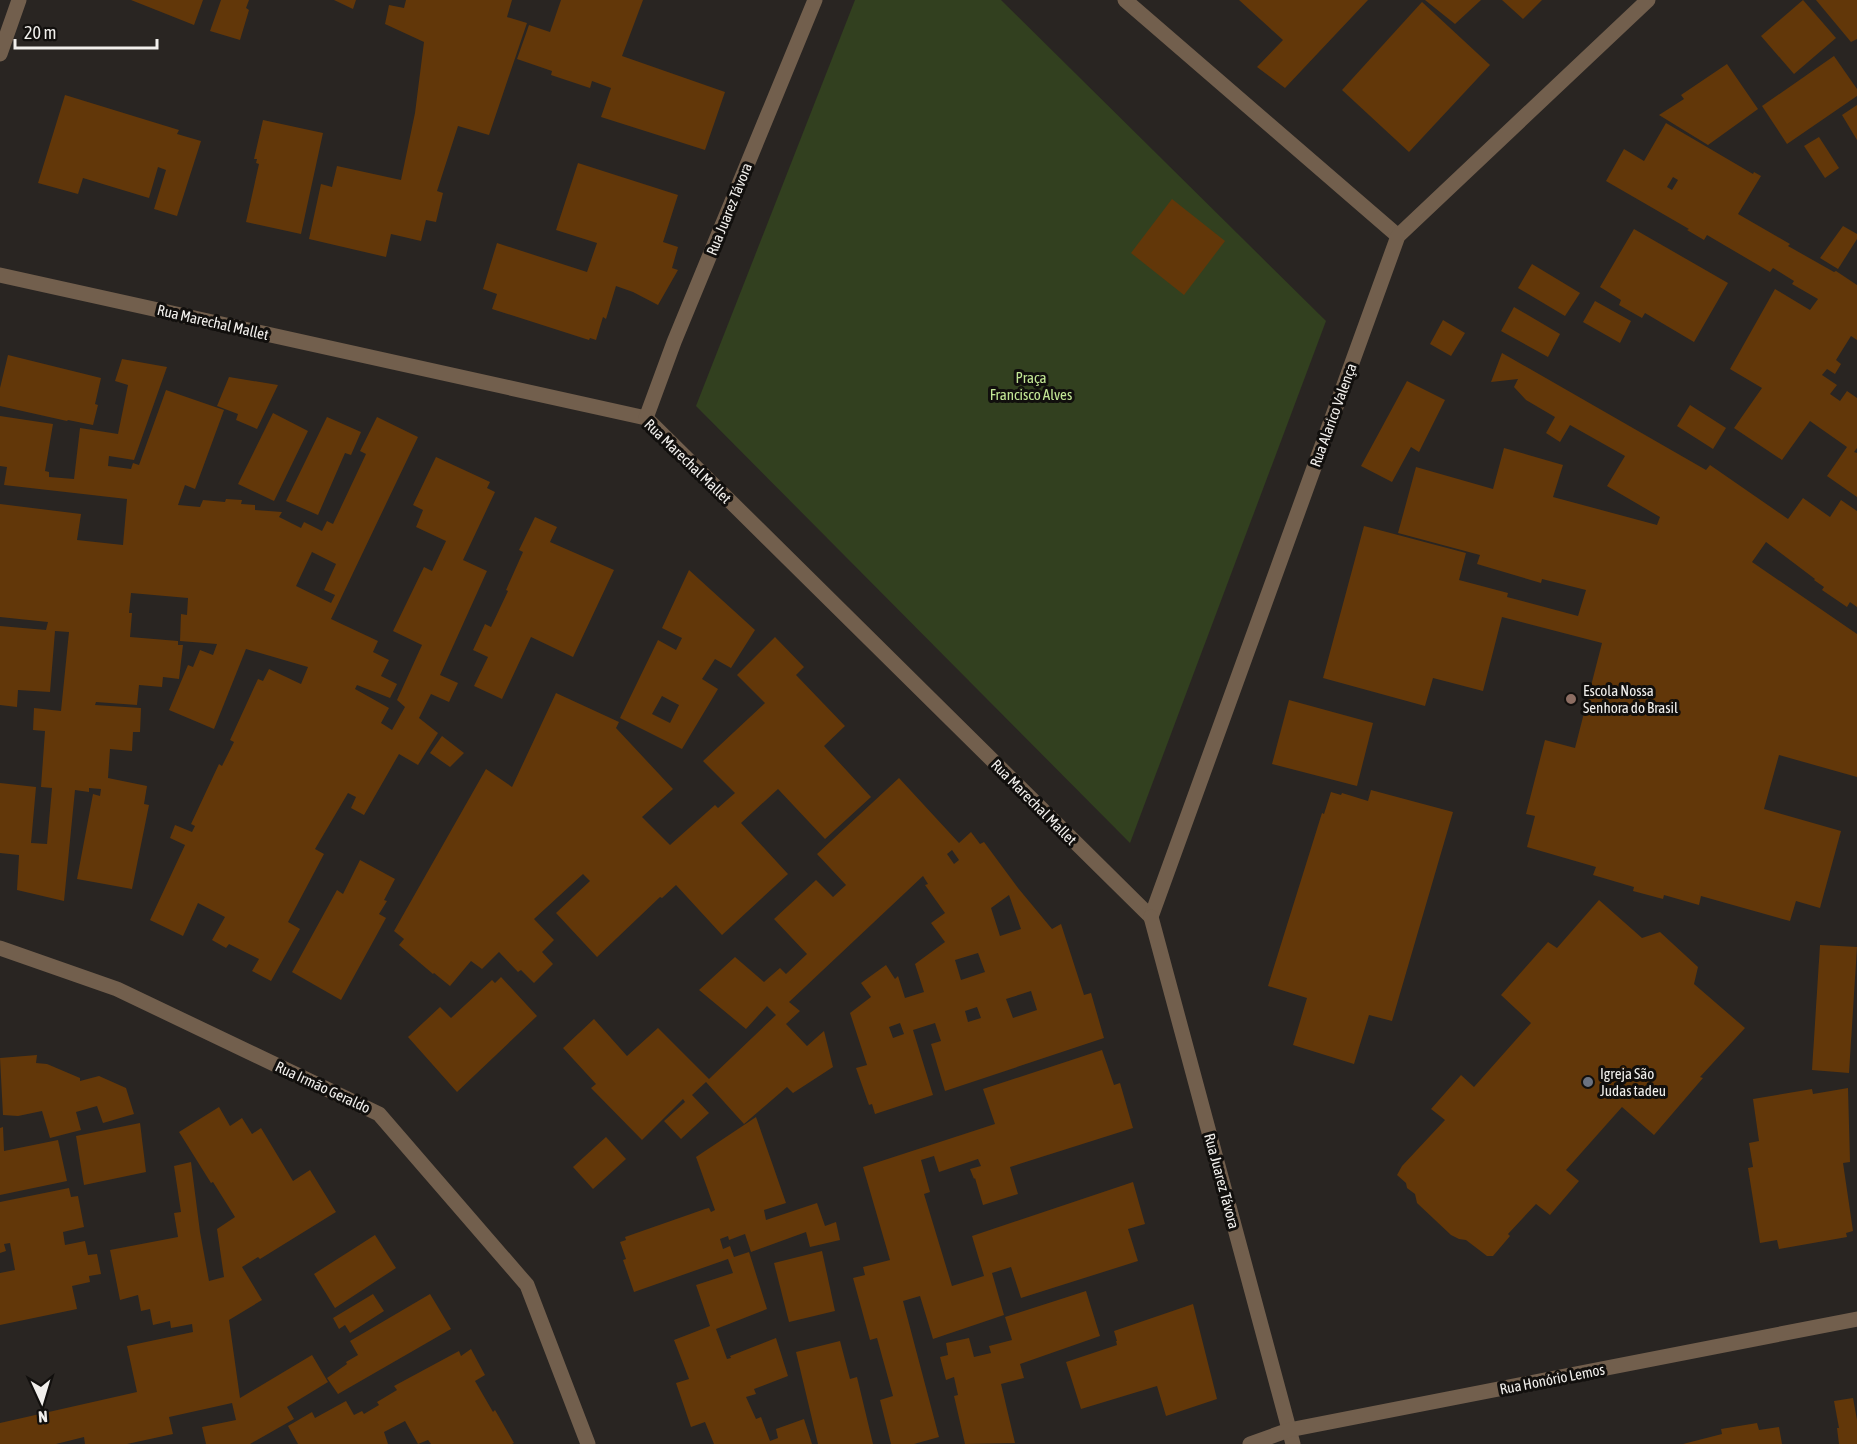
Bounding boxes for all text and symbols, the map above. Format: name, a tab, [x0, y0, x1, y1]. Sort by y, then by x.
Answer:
scale bar	[15, 12, 158, 50]
text: 20 m	[24, 22, 56, 43]
street label: Rua Juarez Távora	[703, 160, 755, 258]
street label: Rua Marechal Mallet	[156, 301, 270, 343]
street label: Rua Alarico Valença	[1306, 361, 1360, 469]
park label: Praça Francisco Alves	[990, 369, 1072, 403]
street label: Rua Marechal Mallet	[641, 415, 735, 507]
place label: Escola Nossa Senhora do Brasil	[1583, 682, 1678, 716]
marker: Escola Nossa Senhora do Brasil	[1564, 692, 1578, 706]
street label: Rua Marechal Mallet	[988, 756, 1080, 848]
street label: Rua Irmão Geraldo	[273, 1058, 373, 1116]
place label: Igreja São Judas tadeu	[1600, 1065, 1666, 1099]
marker: Igreja São Judas tadeu	[1581, 1075, 1595, 1089]
street label: Rua Juarez Távora	[1201, 1131, 1243, 1231]
street label: Rua Honório Lemos	[1498, 1360, 1606, 1398]
north arrow	[12, 1372, 72, 1432]
text: N	[38, 1408, 48, 1426]

